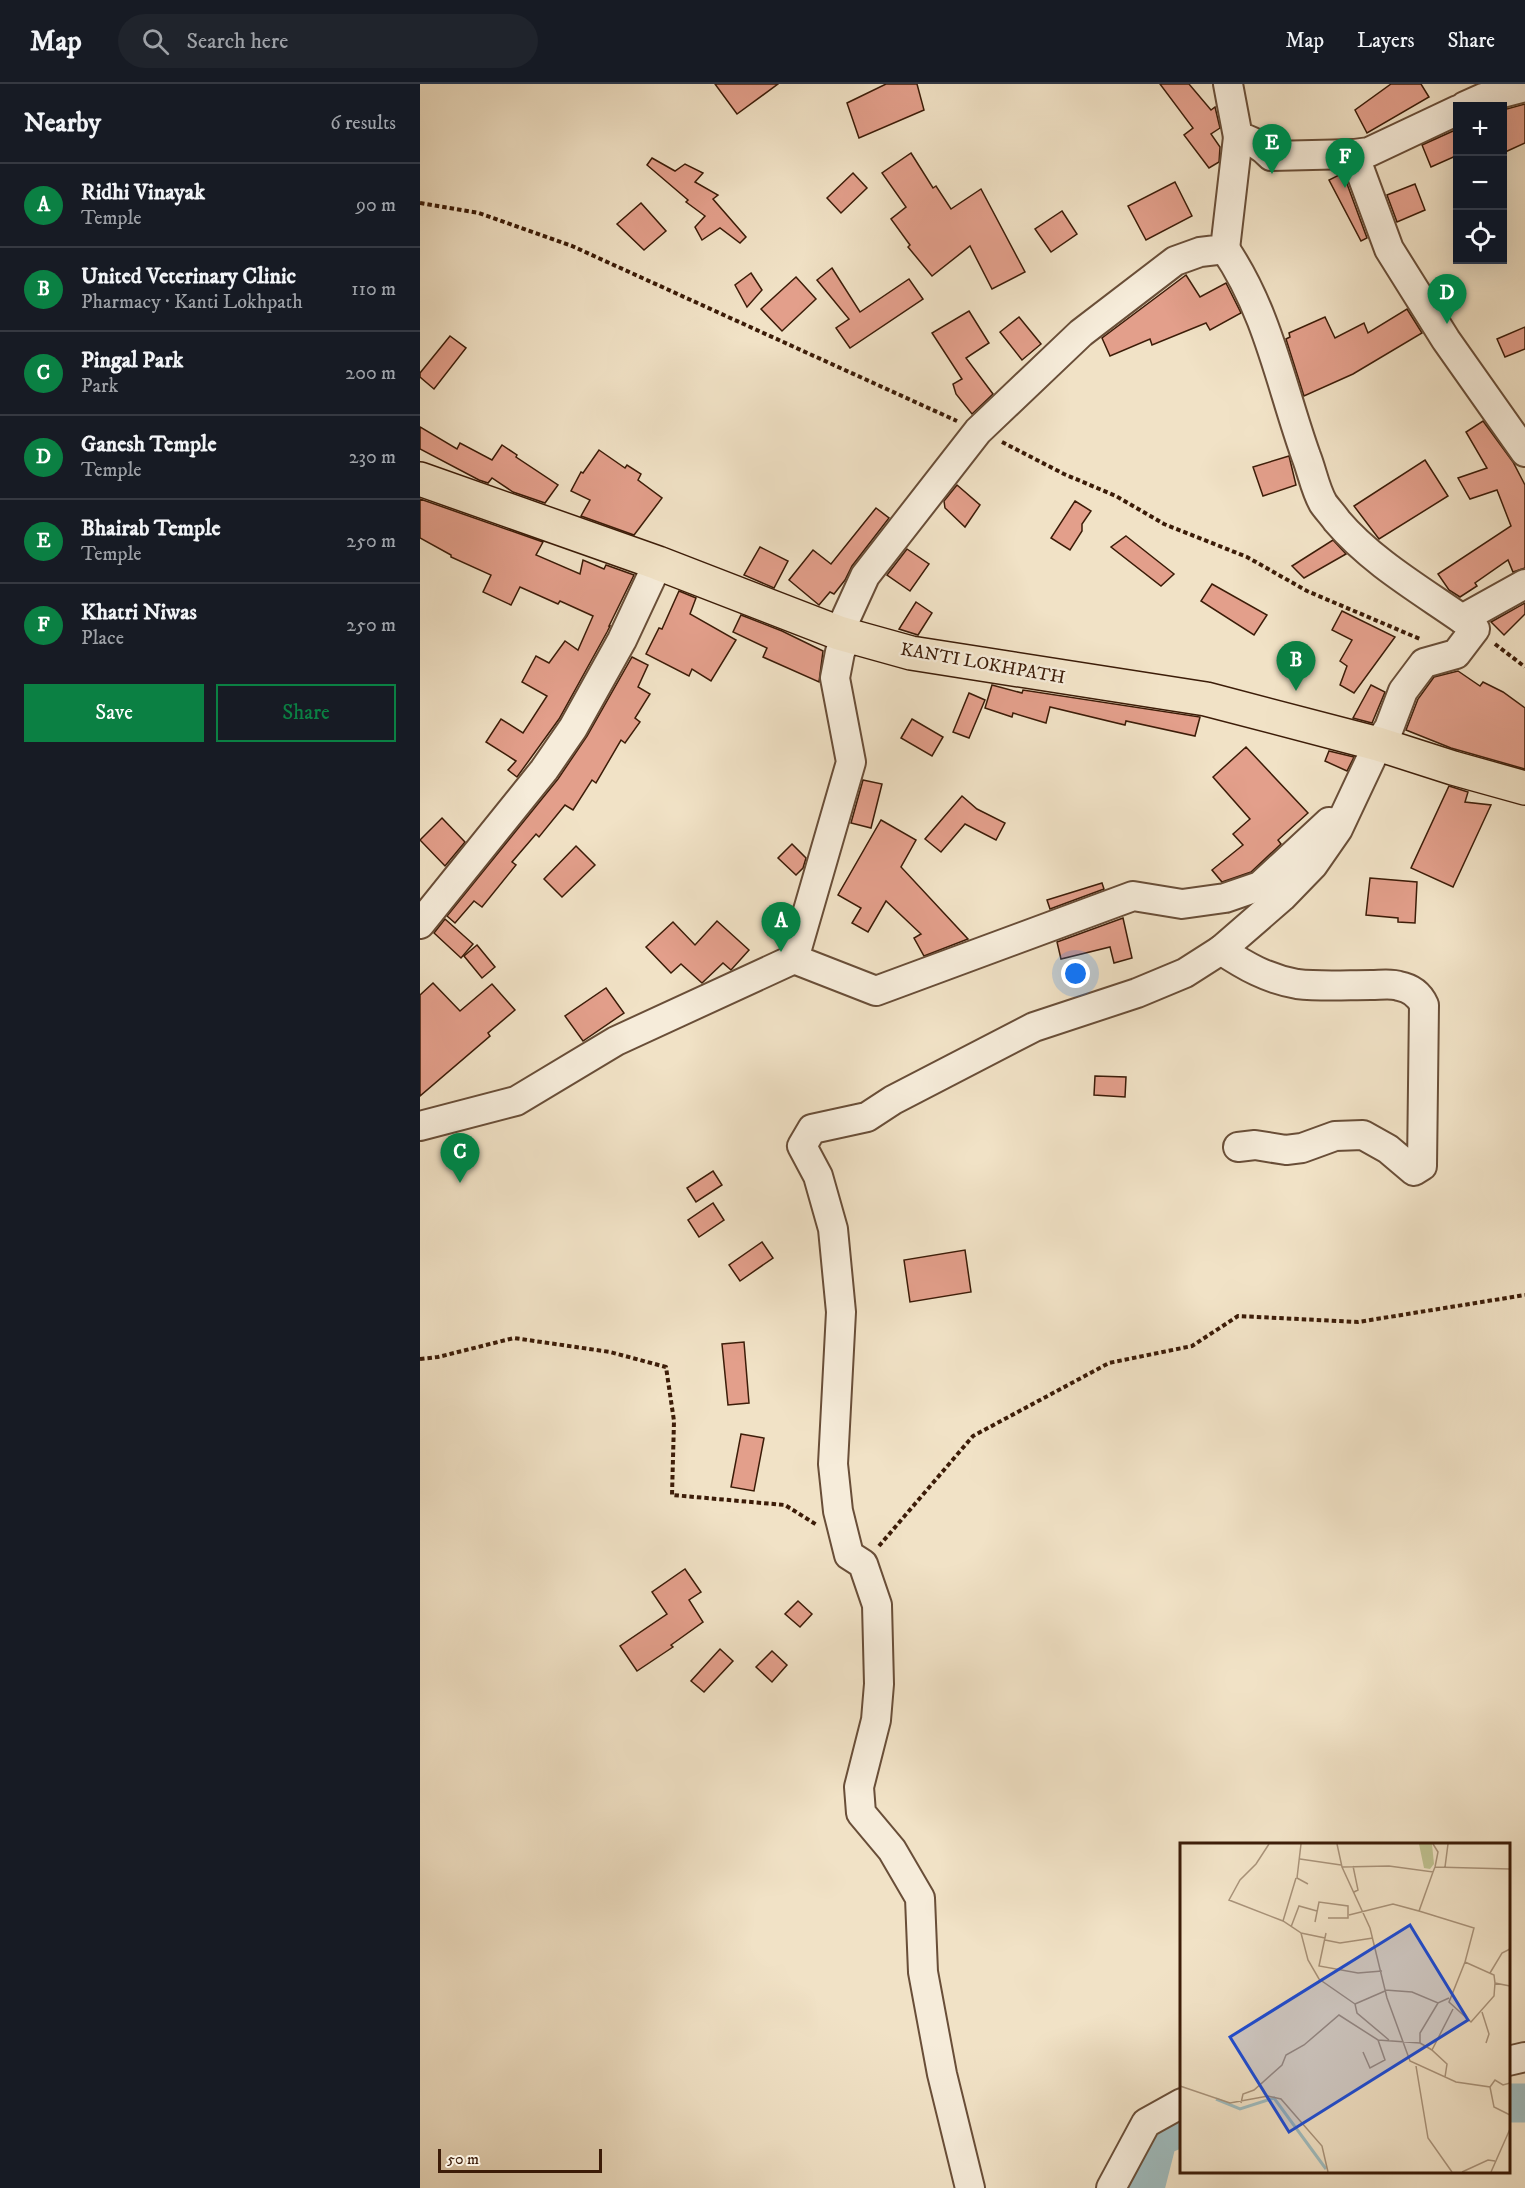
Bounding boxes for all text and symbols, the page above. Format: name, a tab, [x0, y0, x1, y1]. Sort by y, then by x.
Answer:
search box	[118, 14, 538, 68]
text: Map	[30, 24, 82, 59]
icon: search	[139, 25, 172, 58]
text: Search here	[187, 28, 288, 55]
text: Map	[1285, 28, 1324, 54]
text: Layers	[1357, 28, 1415, 54]
text: Share	[1448, 28, 1495, 54]
map controls	[1453, 102, 1507, 264]
button: +	[1453, 102, 1507, 156]
text: Nearby	[24, 107, 101, 140]
text: 6 results	[330, 111, 396, 136]
pin: E	[1252, 124, 1292, 174]
pin: F	[1326, 138, 1364, 188]
button: −	[1453, 156, 1507, 210]
text: Ridhi Vinayak	[81, 179, 205, 206]
text: A	[37, 193, 50, 218]
text: 90 m	[356, 193, 396, 218]
text: Temple	[81, 206, 142, 231]
button: locate	[1453, 210, 1507, 264]
text: United Veterinary Clinic	[81, 263, 296, 290]
pin: D	[1428, 274, 1466, 324]
text: B	[37, 277, 50, 302]
text: 110 m	[351, 277, 396, 302]
text: Pharmacy · Kanti Lokhpath	[81, 290, 303, 315]
text: Pingal Park	[81, 347, 183, 374]
text: C	[37, 361, 50, 386]
text: 200 m	[345, 361, 396, 386]
text: Park	[81, 374, 118, 399]
text: Ganesh Temple	[81, 431, 217, 458]
text: D	[36, 445, 51, 470]
text: 230 m	[349, 445, 396, 470]
text: Temple	[81, 458, 142, 483]
text: Bhairab Temple	[81, 515, 221, 542]
text: E	[36, 529, 51, 554]
text: 250 m	[346, 529, 396, 554]
text: Temple	[81, 542, 142, 567]
text: Khatri Niwas	[81, 599, 197, 626]
text: F	[37, 613, 50, 638]
text: 250 m	[346, 613, 396, 638]
text: Place	[81, 626, 124, 651]
street label: KANTI LOKHPATH	[899, 639, 1067, 689]
pin: B	[1276, 642, 1316, 691]
button: Save	[24, 684, 204, 742]
button: Share	[216, 684, 396, 742]
pin: A	[762, 902, 800, 952]
your location	[1061, 959, 1090, 988]
pin: C	[440, 1134, 480, 1183]
inset map	[1180, 1843, 1510, 2173]
scale bar	[438, 2146, 602, 2174]
text: 50 m	[447, 2149, 479, 2169]

